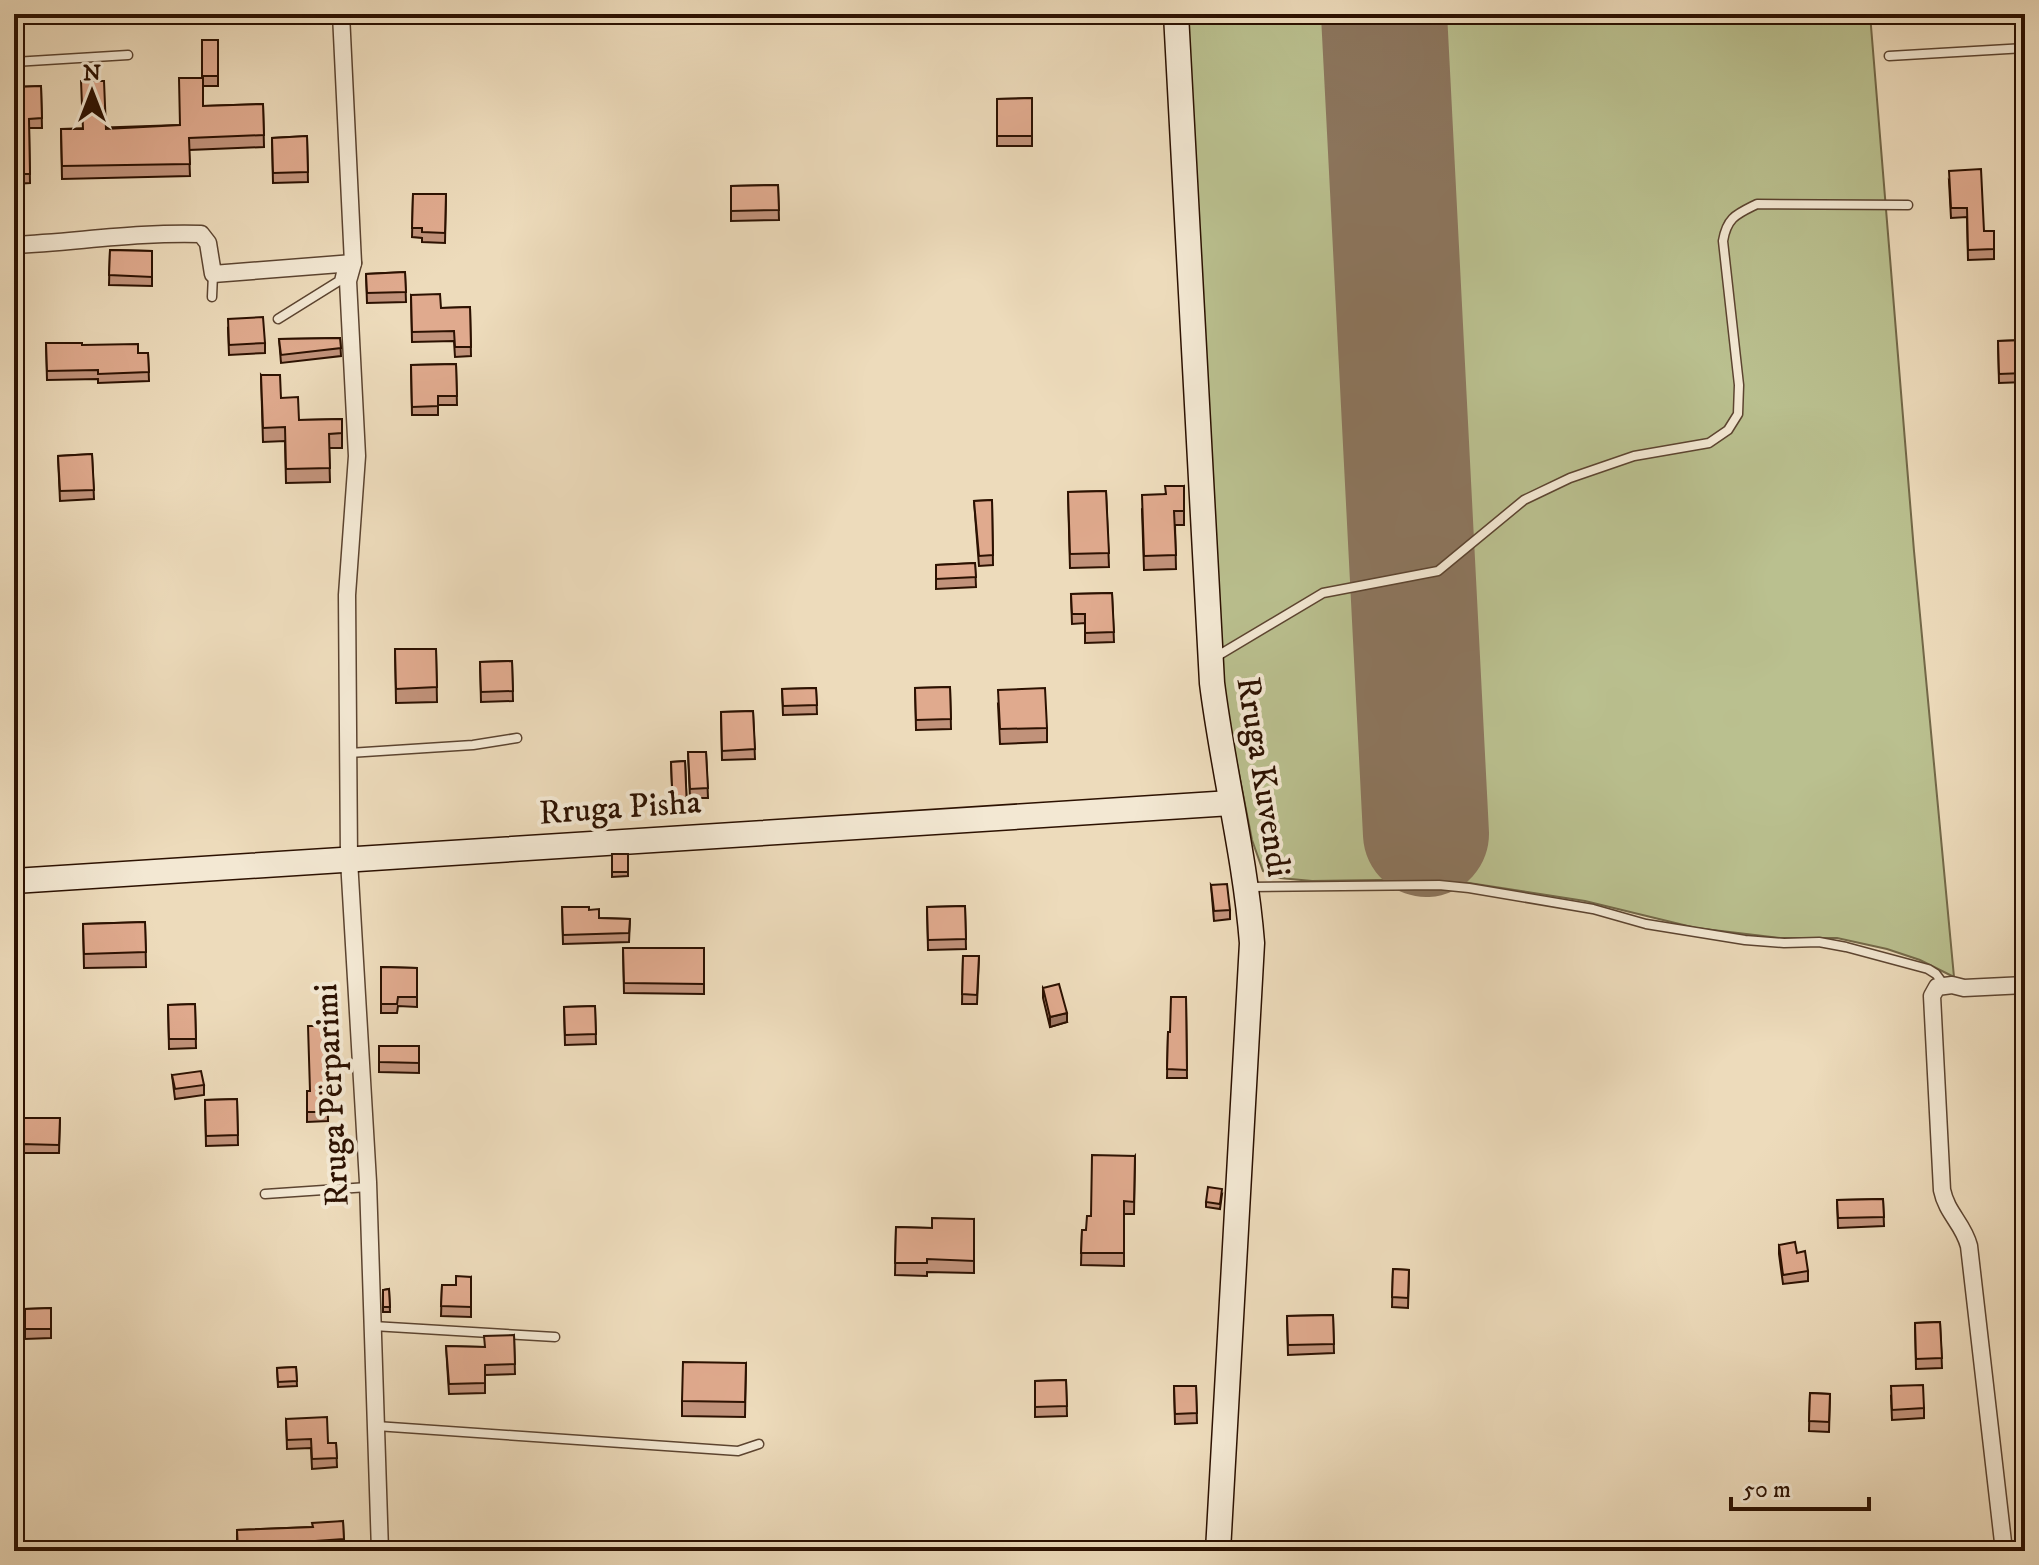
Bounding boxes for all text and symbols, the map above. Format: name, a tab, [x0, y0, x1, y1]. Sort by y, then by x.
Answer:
north arrow	[52, 52, 132, 132]
text: N	[83, 60, 101, 87]
street label: Rruga Kuvendi	[1226, 674, 1300, 880]
street label: Rruga Pisha	[538, 781, 703, 835]
street label: Rruga Përparimi	[305, 982, 359, 1208]
scale bar	[1731, 1461, 1869, 1511]
text: 50 m	[1743, 1475, 1791, 1505]

